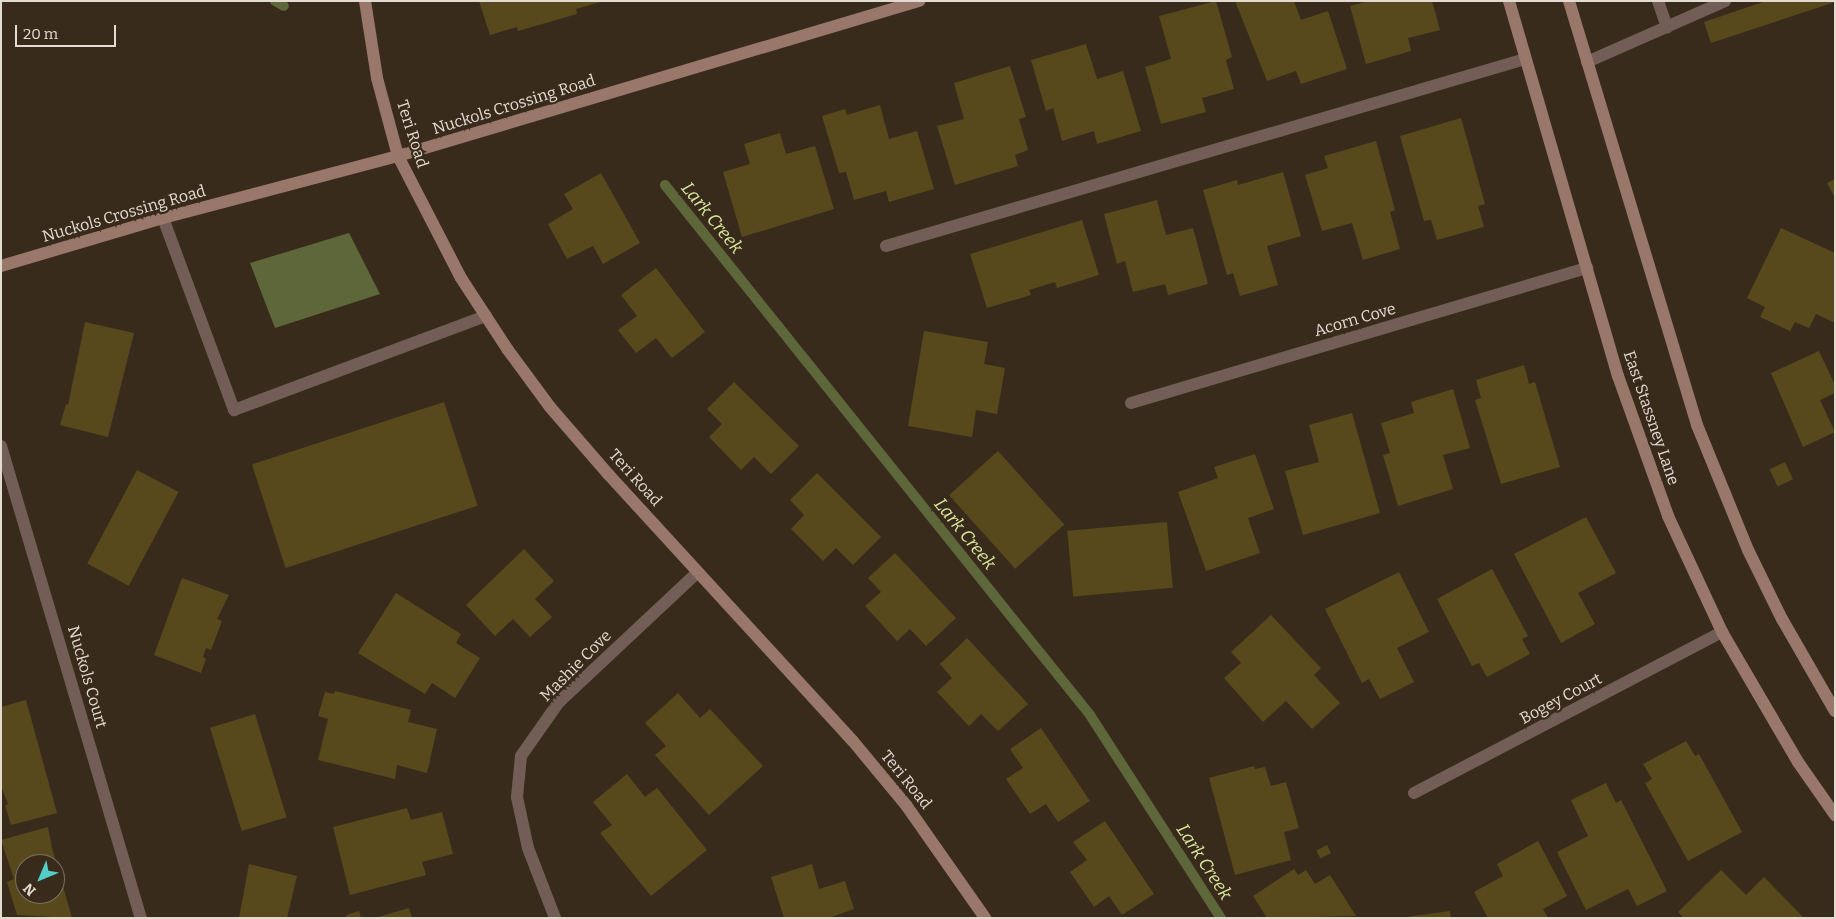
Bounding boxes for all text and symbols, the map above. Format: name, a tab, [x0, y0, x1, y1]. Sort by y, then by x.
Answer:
scale bar	[18, 15, 119, 47]
text: 20 m	[23, 25, 58, 43]
street label: Nuckols Crossing Road	[430, 71, 598, 139]
street label: Teri Road	[392, 98, 432, 170]
water label: Lark Creek	[677, 178, 747, 258]
street label: Nuckols Crossing Road	[40, 181, 208, 247]
street label: Acorn Cove	[1312, 299, 1398, 341]
street label: East Stassney Lane	[1619, 348, 1683, 488]
street label: Teri Road	[605, 446, 665, 510]
water label: Lark Creek	[930, 494, 1000, 574]
street label: Nuckols Court	[63, 624, 111, 730]
street label: Mashie Cove	[536, 626, 616, 706]
street label: Bogey Court	[1517, 669, 1605, 729]
street label: Teri Road	[877, 747, 935, 813]
water label: Lark Creek	[1172, 820, 1236, 904]
north arrow	[15, 854, 65, 904]
text: N	[20, 879, 40, 899]

